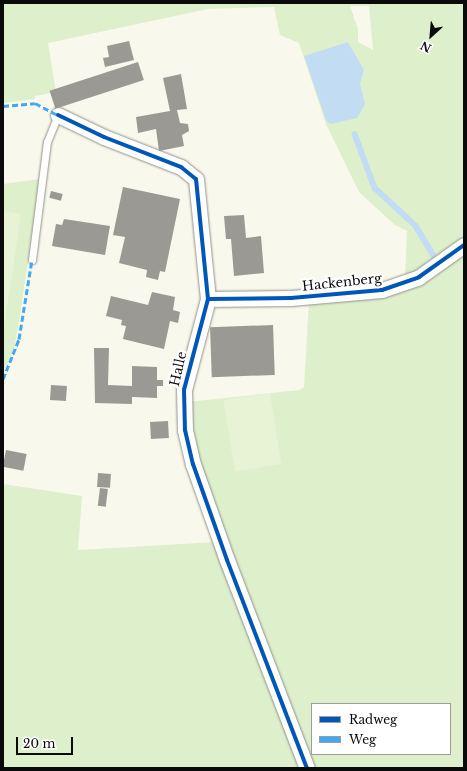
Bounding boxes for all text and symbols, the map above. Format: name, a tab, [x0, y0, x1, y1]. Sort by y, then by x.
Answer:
north arrow	[411, 16, 451, 56]
text: N	[418, 38, 433, 55]
street label: Hackenberg	[301, 271, 383, 295]
street label: Halle	[167, 350, 191, 388]
legend	[311, 703, 451, 755]
text: Radweg	[349, 712, 397, 727]
scale bar	[18, 729, 75, 755]
text: Weg	[349, 732, 376, 747]
text: 20 m	[23, 736, 55, 751]

